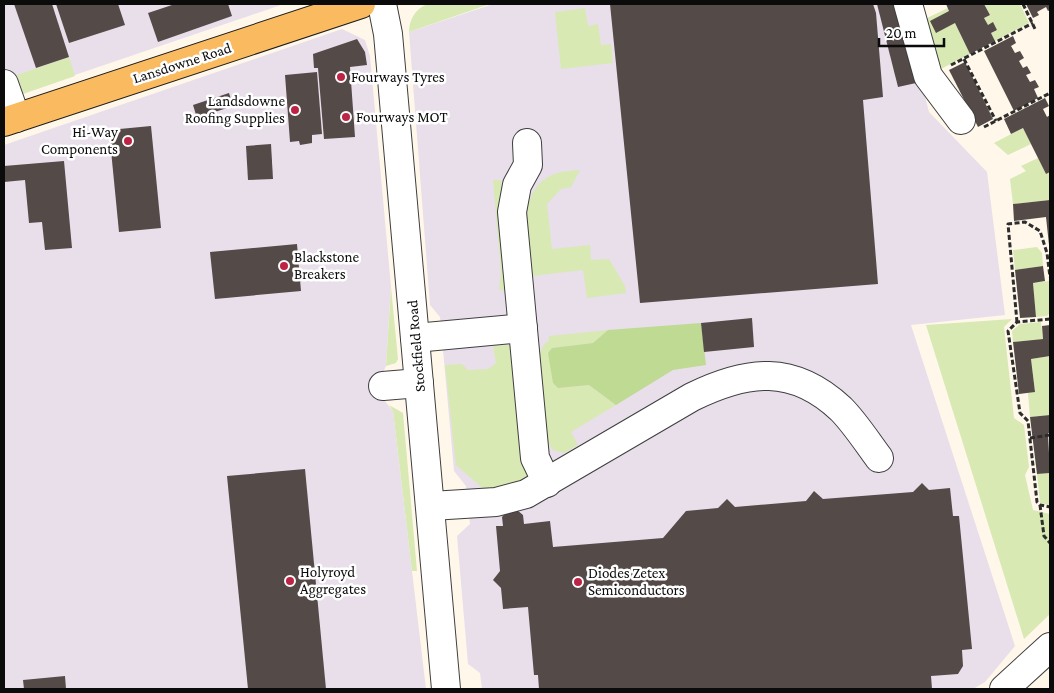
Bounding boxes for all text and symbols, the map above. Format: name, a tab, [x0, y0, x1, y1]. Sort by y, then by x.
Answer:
scale bar	[879, 15, 944, 47]
text: 20 m	[886, 25, 917, 41]
street label: Lansdowne Road	[131, 40, 233, 86]
place label: Fourways Tyres	[351, 69, 445, 86]
marker: Fourways Tyres	[335, 71, 347, 83]
place label: Landsdowne Roofing Supplies	[185, 93, 285, 127]
marker: Landsdowne Roofing Supplies	[289, 104, 301, 116]
place label: Fourways MOT	[356, 109, 448, 126]
marker: Fourways MOT	[340, 111, 352, 123]
place label: Hi-Way Components	[41, 124, 118, 158]
marker: Hi-Way Components	[122, 135, 134, 147]
place label: Blackstone Breakers	[294, 249, 360, 282]
marker: Blackstone Breakers	[278, 260, 290, 272]
street label: Stockfield Road	[404, 299, 428, 393]
place label: Holyroyd Aggregates	[300, 564, 366, 598]
place label: Diodes Zetex Semiconductors	[588, 565, 685, 598]
marker: Holyroyd Aggregates	[284, 575, 296, 587]
marker: Diodes Zetex Semiconductors	[572, 576, 584, 588]

